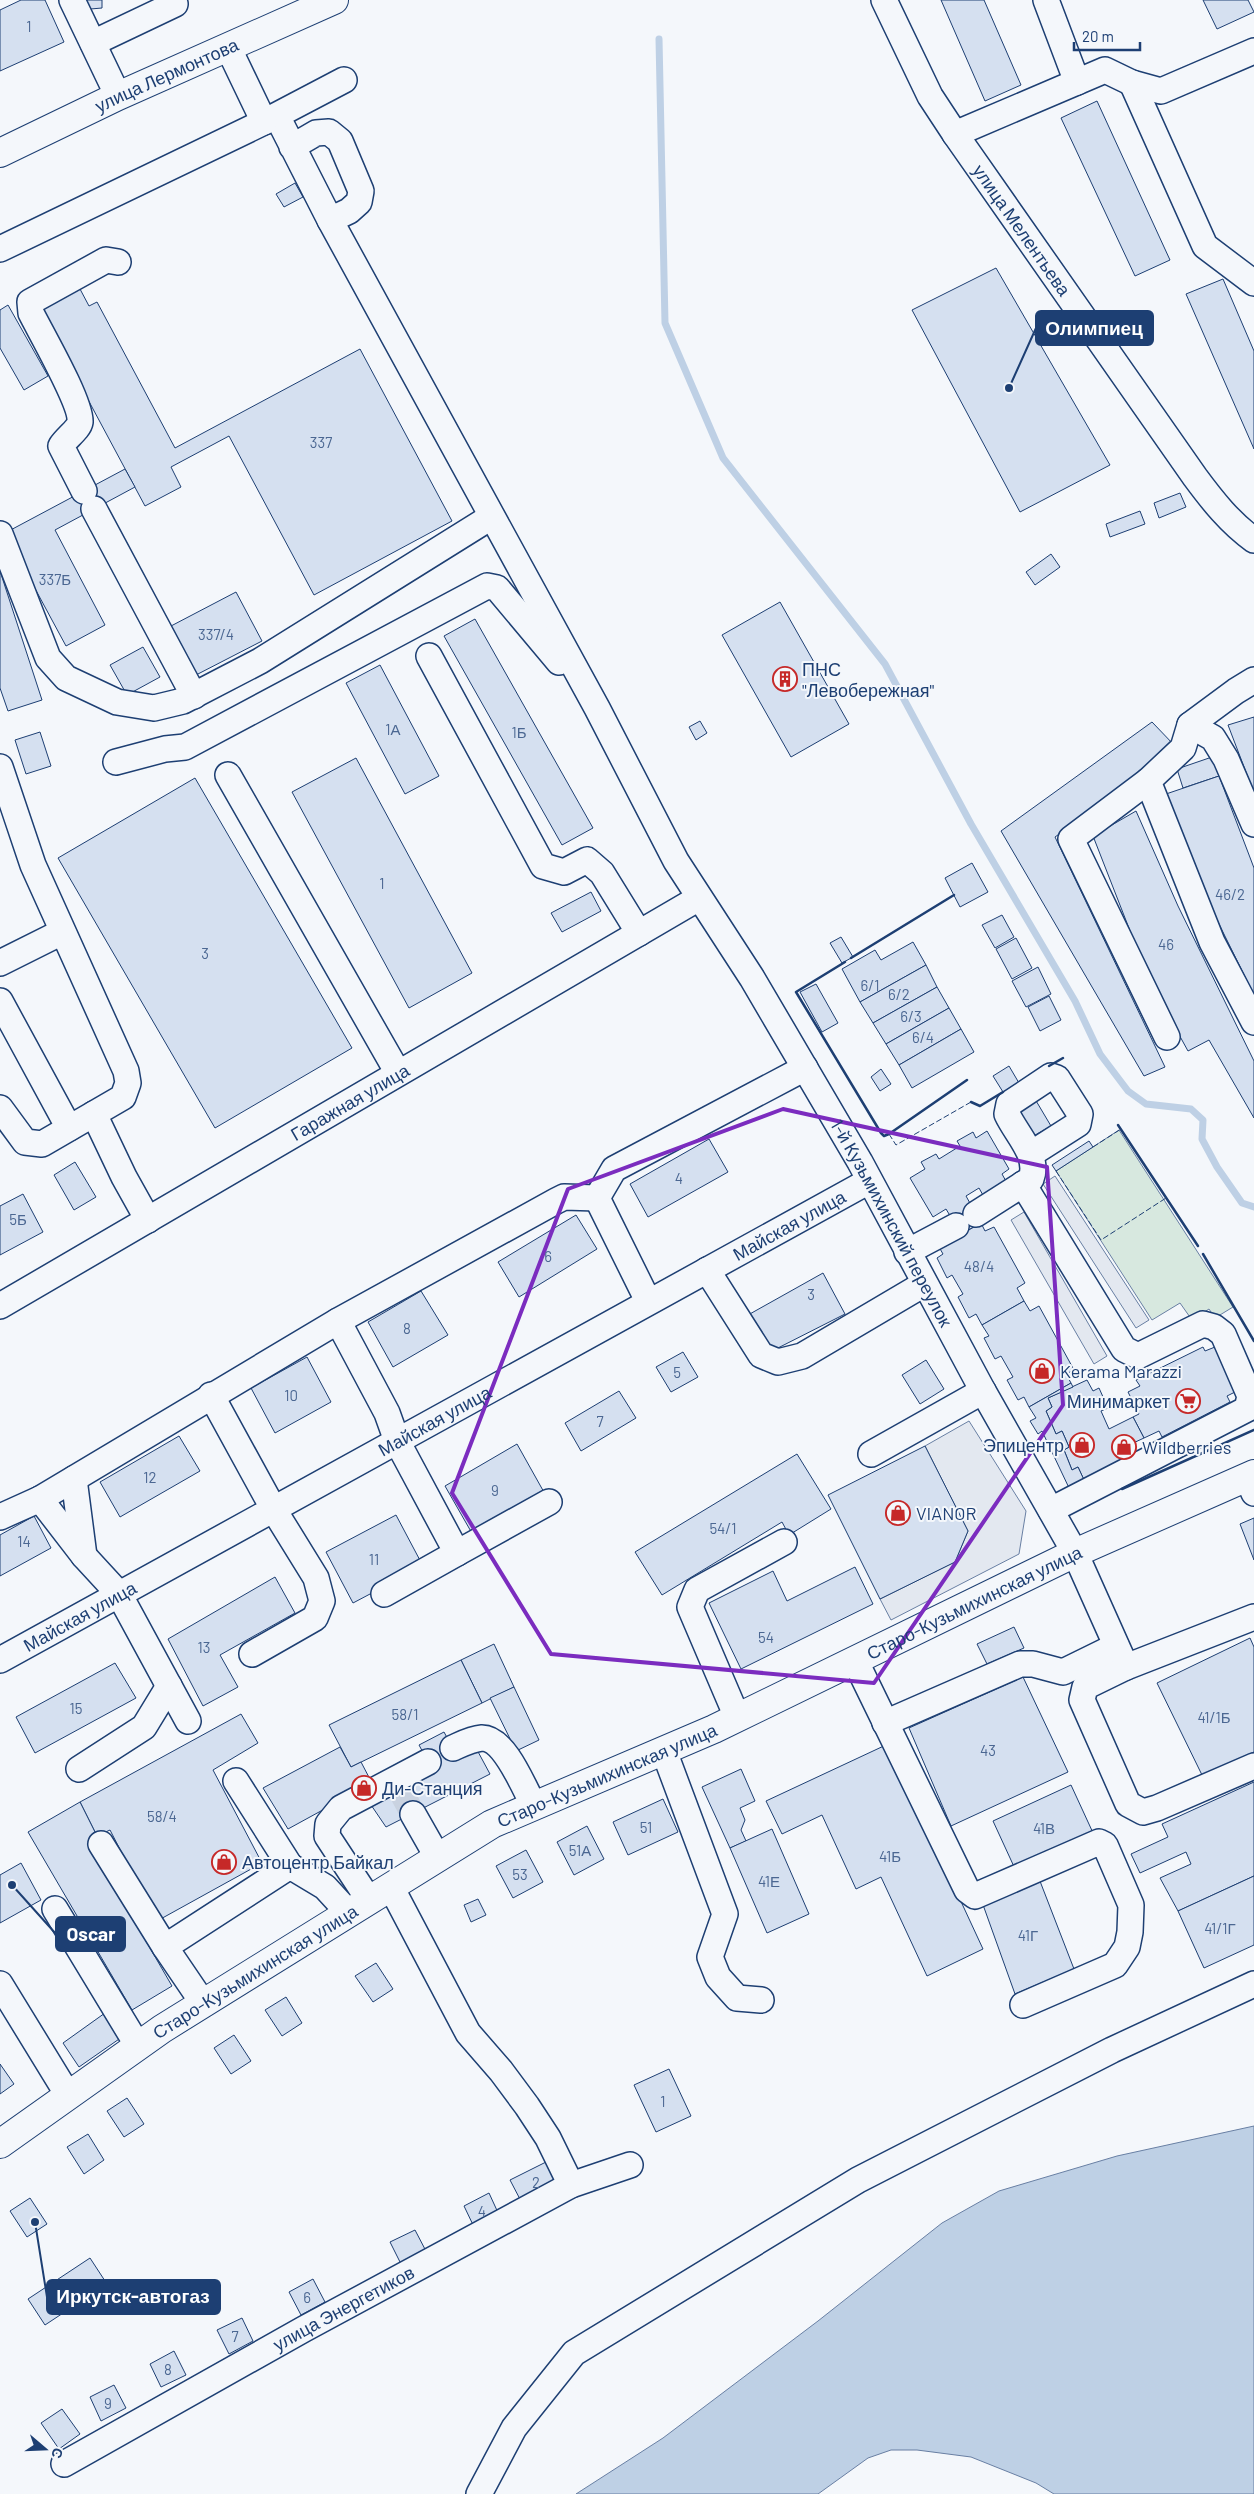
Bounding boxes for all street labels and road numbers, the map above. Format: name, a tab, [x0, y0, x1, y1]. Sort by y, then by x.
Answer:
street label: улица Лермонтова	[91, 33, 242, 117]
street label: улица Мелентьева	[969, 160, 1076, 301]
street label: Гаражная улица	[287, 1058, 414, 1145]
street label: 1-й Кузьмихинский переулок	[826, 1115, 957, 1330]
street label: Майская улица	[729, 1185, 850, 1265]
street label: Майская улица	[374, 1380, 495, 1460]
street label: Старо-Кузьмихинская улица	[863, 1540, 1086, 1664]
street label: Майская улица	[19, 1576, 141, 1656]
street label: Старо-Кузьмихинская улица	[494, 1718, 721, 1832]
street label: Старо-Кузьмихинская улица	[148, 1899, 362, 2043]
street label: улица Энергетиков	[269, 2261, 418, 2355]

